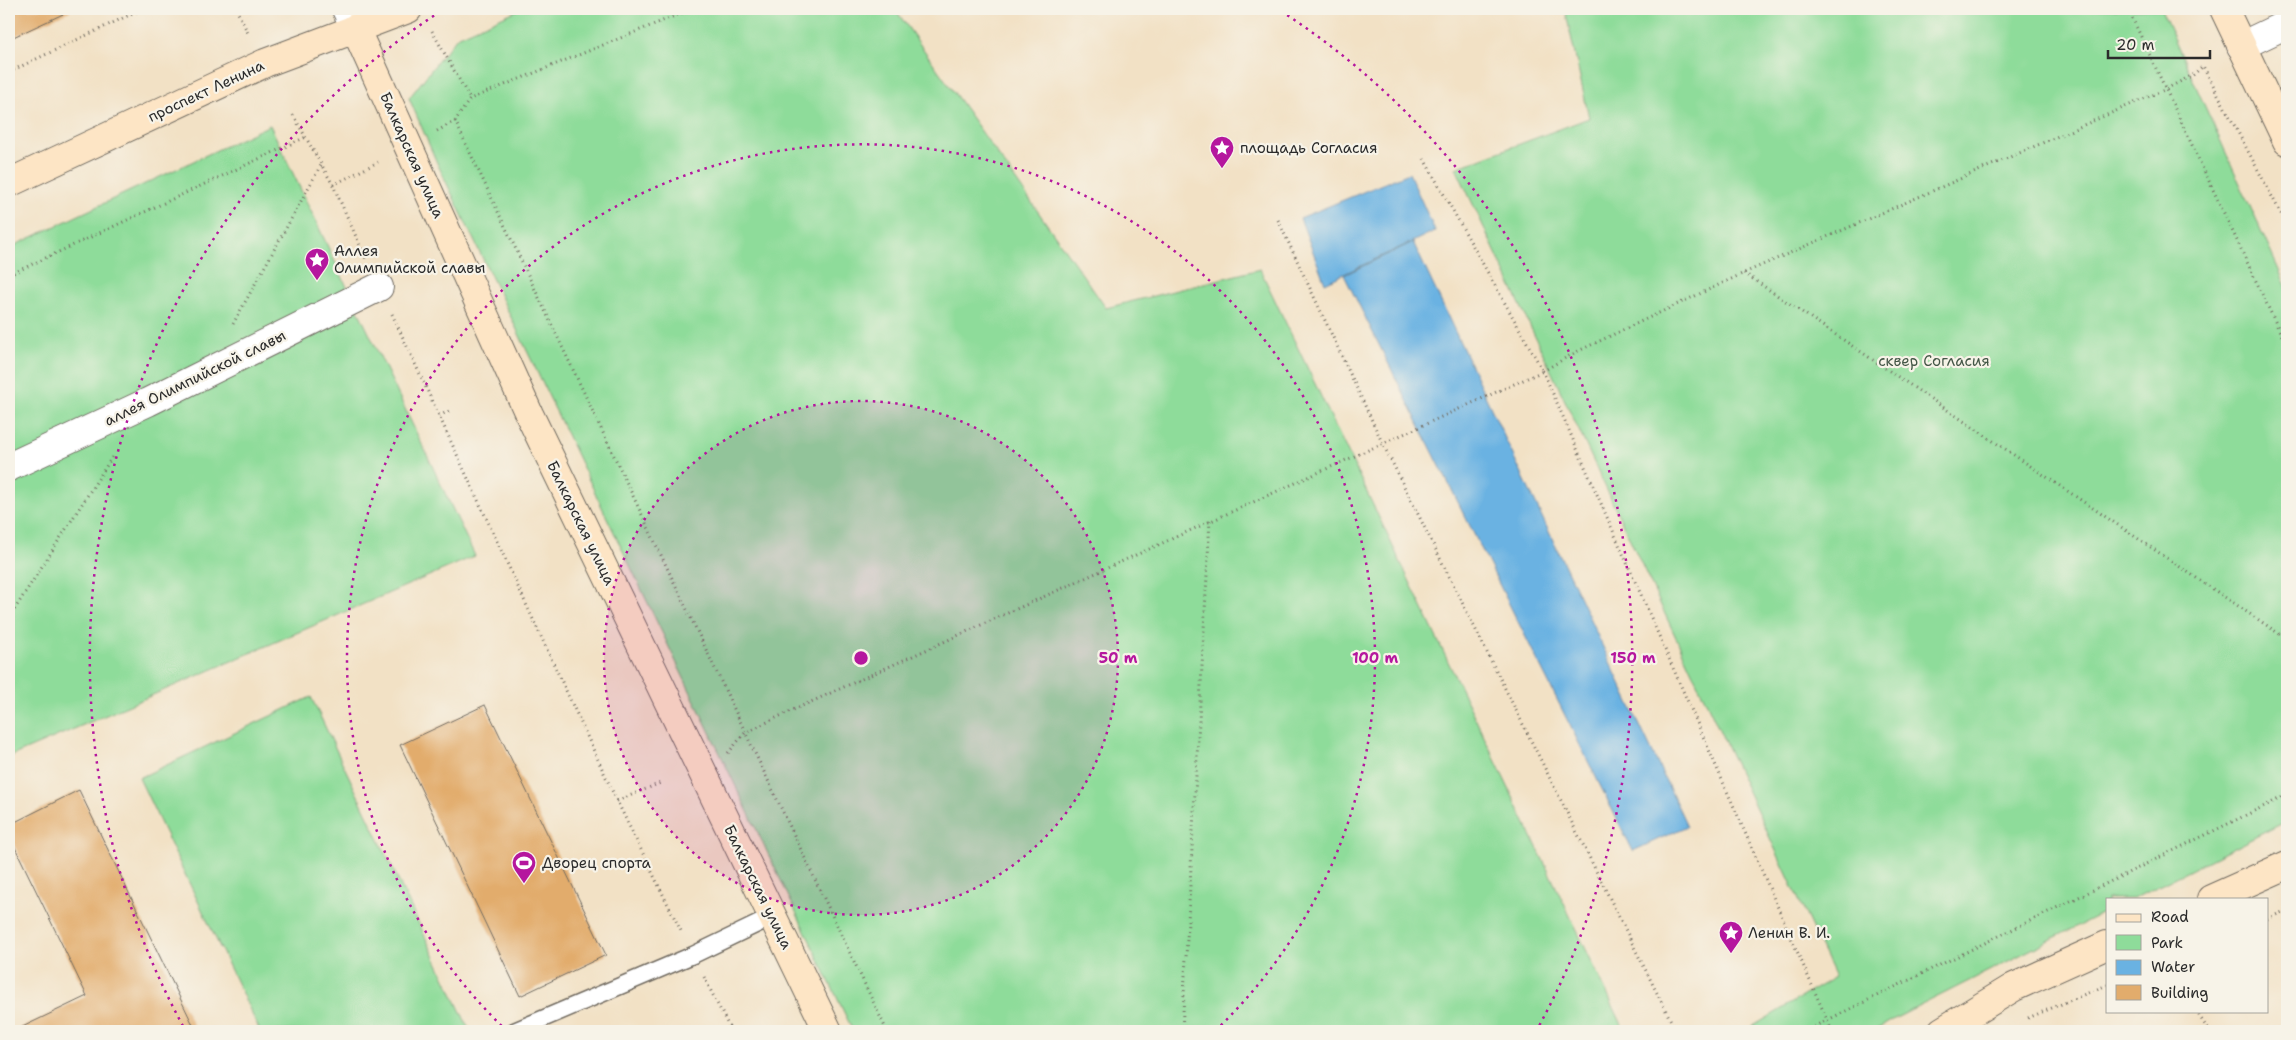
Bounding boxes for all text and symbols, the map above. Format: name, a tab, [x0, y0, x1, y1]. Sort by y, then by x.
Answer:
scale bar	[2108, 28, 2211, 60]
text: 20 m	[2116, 35, 2155, 55]
street label: проспект Ленина	[145, 55, 268, 127]
street label: Балкарская улица	[375, 89, 449, 222]
place icon: площадь Согласия	[1209, 135, 1235, 169]
place label: площадь Согласия	[1240, 138, 1377, 158]
place label: Аллея Олимпийской славы	[334, 241, 485, 278]
place icon: Аллея Олимпийской славы	[304, 247, 330, 281]
street label: аллея Олимпийской славы	[101, 325, 289, 431]
park label: сквер Согласия	[1878, 351, 1990, 371]
street label: Балкарская улица	[542, 457, 620, 589]
text: 50 m	[1099, 648, 1138, 668]
text: 100 m	[1352, 648, 1398, 668]
text: 150 m	[1610, 648, 1656, 668]
centre of rings	[852, 649, 870, 667]
street label: Балкарская улица	[719, 821, 797, 953]
sports icon: Дворец спорта	[511, 850, 537, 884]
place label: Дворец спорта	[542, 853, 652, 873]
legend	[2106, 898, 2268, 1012]
text: Road	[2151, 907, 2189, 927]
place icon: Ленин В. И.	[1718, 920, 1744, 954]
place label: Ленин В. И.	[1748, 923, 1830, 943]
text: Park	[2151, 933, 2183, 953]
text: Water	[2151, 957, 2195, 977]
text: Building	[2151, 983, 2208, 1003]

